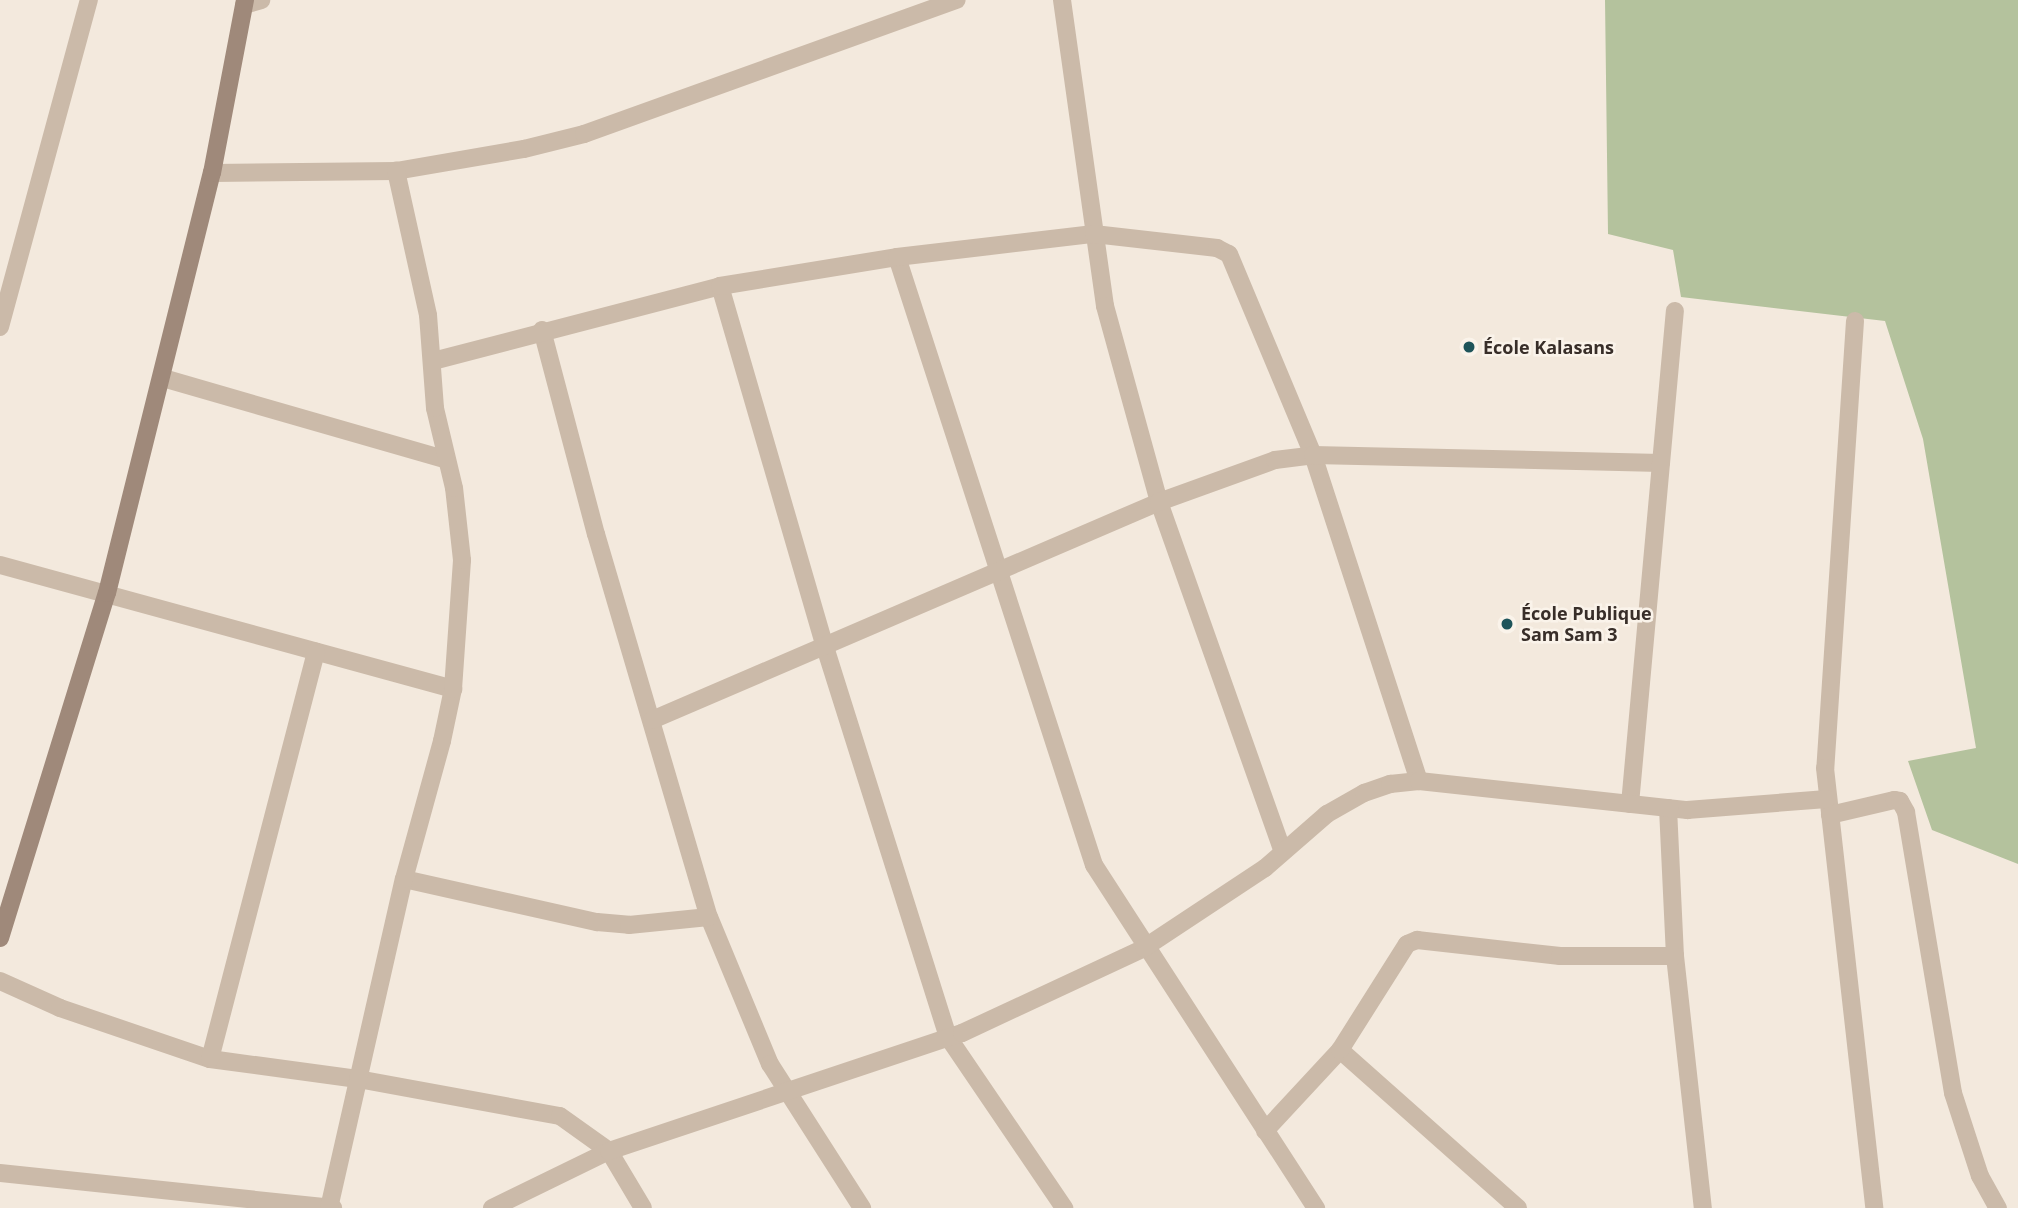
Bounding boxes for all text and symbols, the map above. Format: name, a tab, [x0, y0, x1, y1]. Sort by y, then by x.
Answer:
place label: École Kalasans	[1483, 336, 1614, 358]
marker: École Kalasans	[1461, 339, 1477, 355]
place label: École Publique Sam Sam 3	[1521, 603, 1652, 646]
marker: École Publique Sam Sam 3	[1499, 616, 1515, 632]

